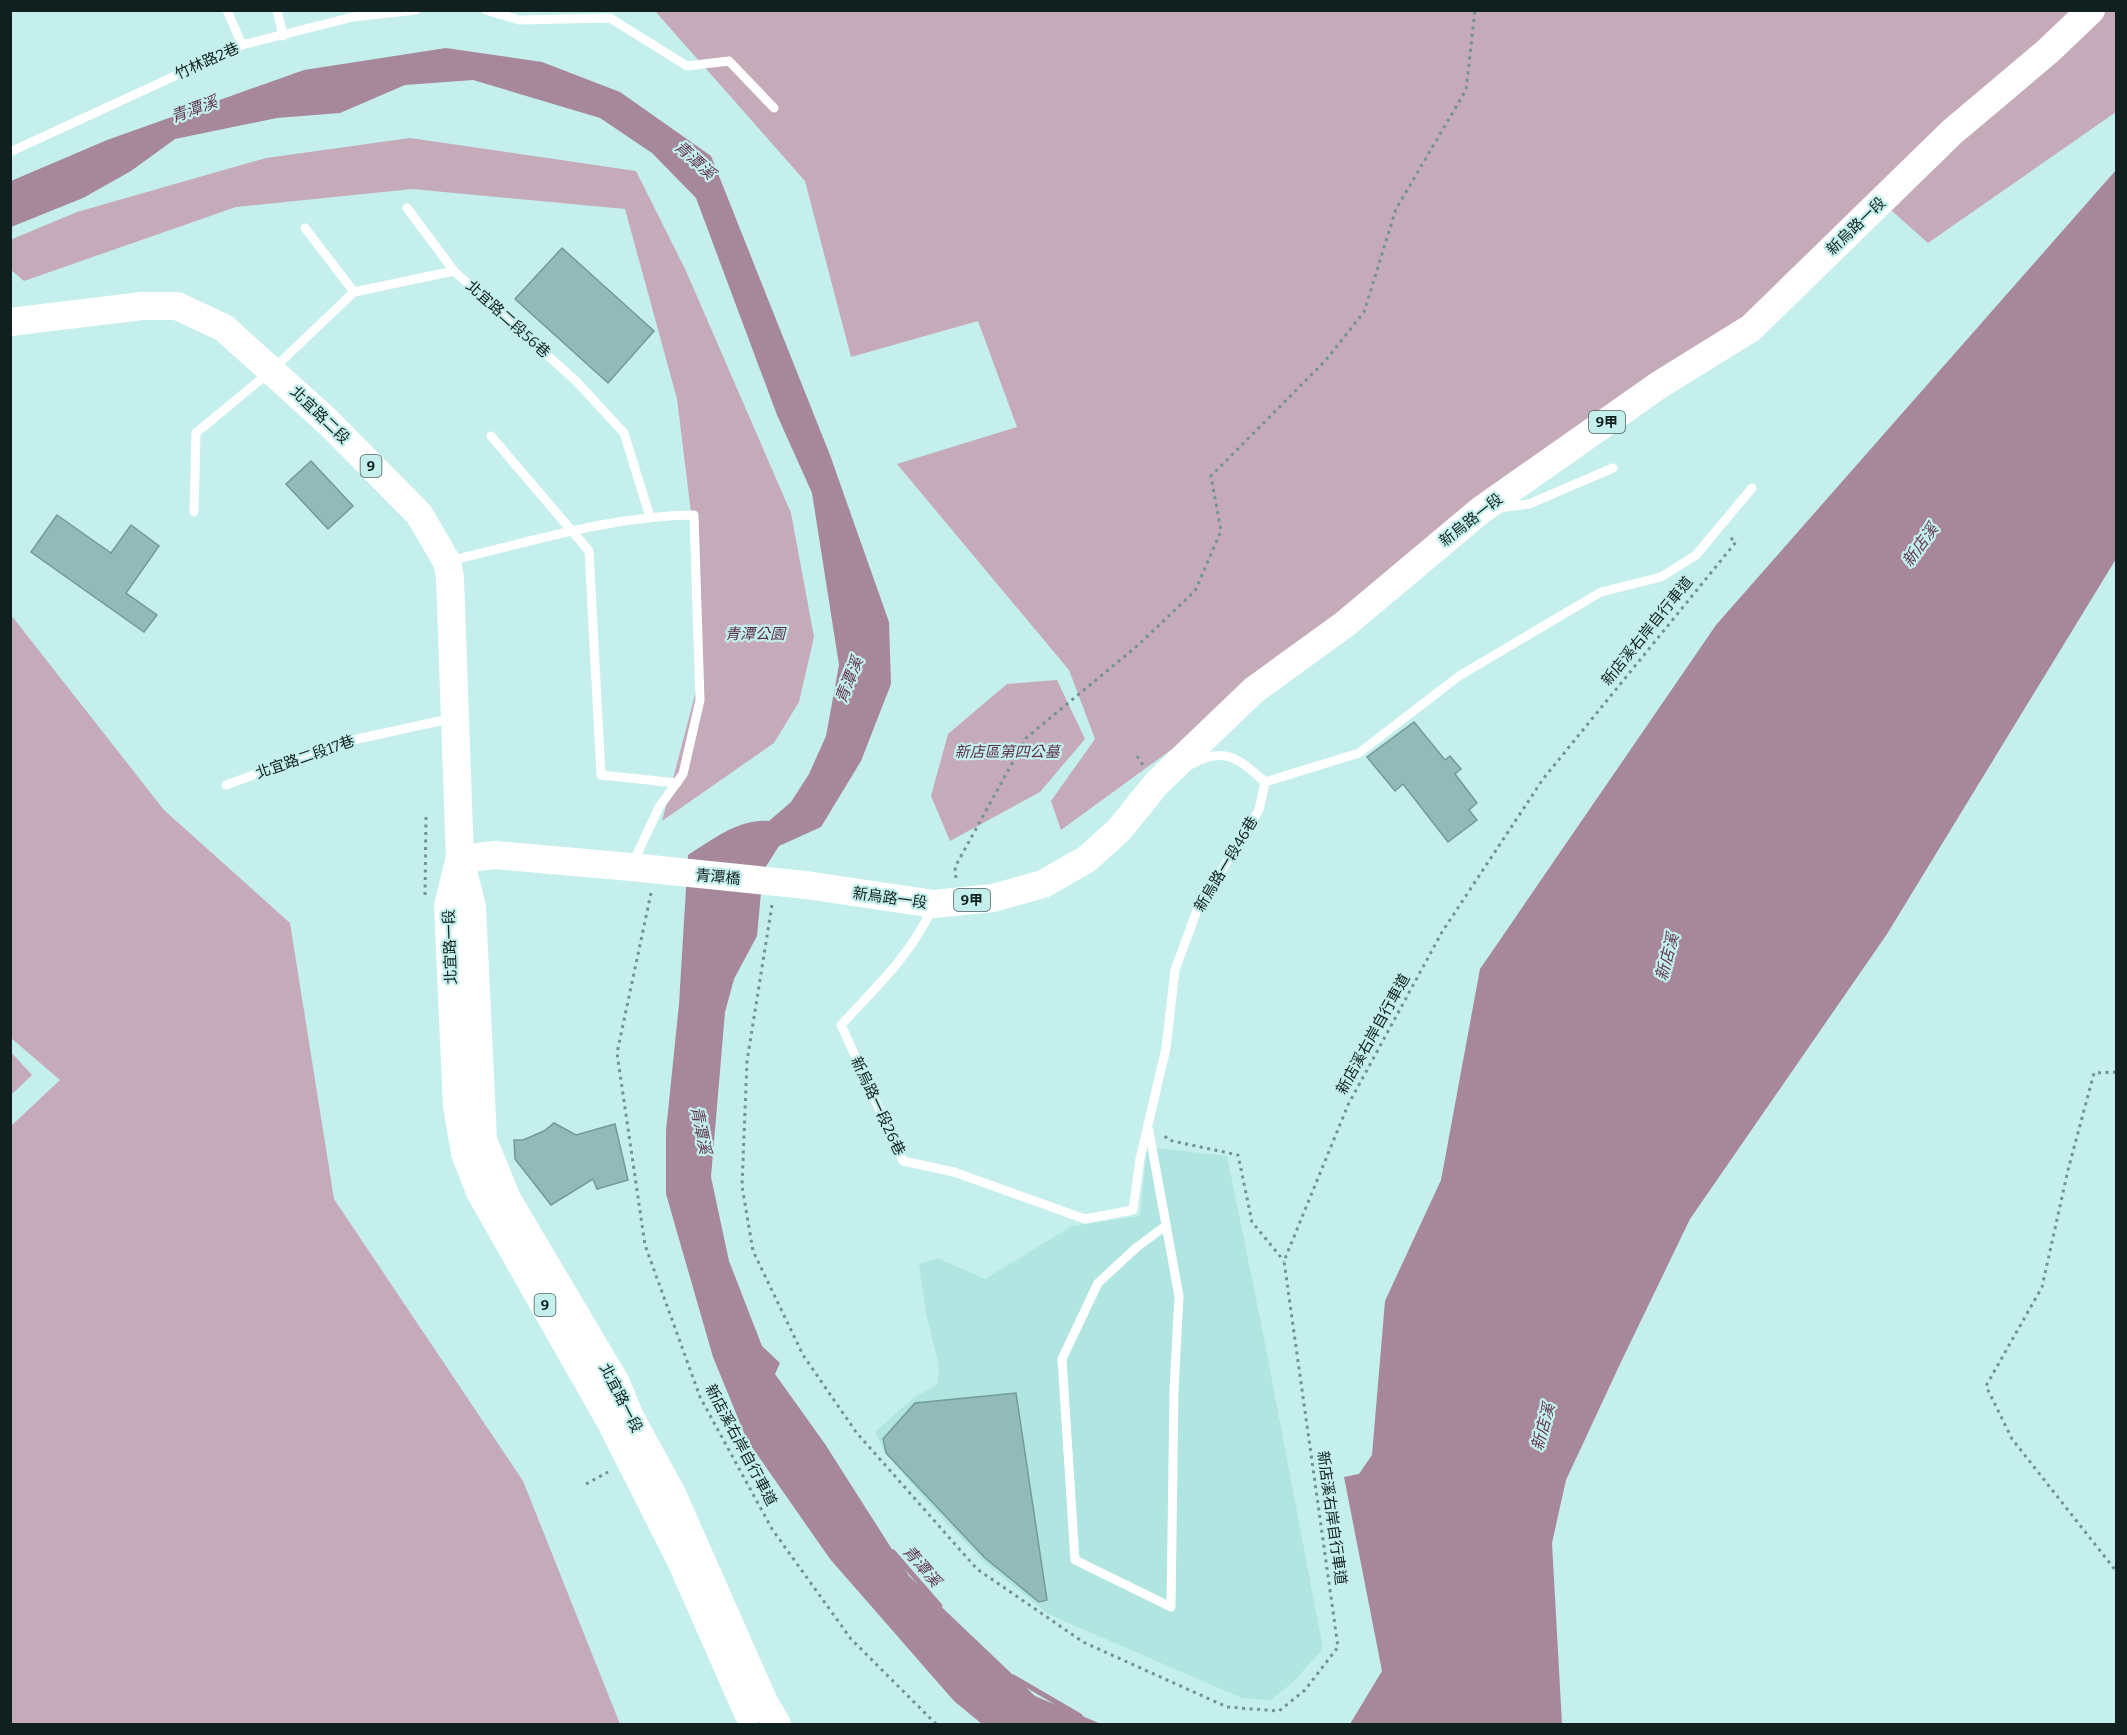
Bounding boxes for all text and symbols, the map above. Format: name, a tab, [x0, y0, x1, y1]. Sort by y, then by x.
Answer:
street label: 竹林路2巷	[172, 39, 242, 83]
water label: 青潭溪	[168, 91, 222, 126]
water label: 青潭溪	[671, 137, 721, 184]
street label: 新烏路一段	[1823, 193, 1889, 259]
street label: 北宜路二段56巷	[462, 277, 554, 361]
street label: 北宜路二段	[287, 382, 353, 448]
road number: 9甲	[1589, 411, 1625, 433]
road number: 9	[360, 455, 382, 477]
street label: 新烏路一段	[1436, 490, 1506, 550]
water label: 新店溪	[1898, 518, 1943, 570]
street label: 新店溪右岸自行車道	[1598, 573, 1696, 689]
park label: 青潭公園	[725, 625, 787, 643]
water label: 青潭溪	[831, 652, 868, 706]
street label: 北宜路二段17巷	[253, 732, 357, 782]
park label: 新店區第四公墓	[954, 743, 1062, 761]
street label: 新烏路一段46巷	[1191, 813, 1261, 915]
street label: 青潭橋	[695, 866, 741, 888]
street label: 新烏路一段	[852, 884, 928, 912]
road number: 9甲	[954, 889, 990, 911]
street label: 北宜路一段	[440, 909, 460, 985]
water label: 新店溪	[1652, 929, 1683, 983]
street label: 新店溪右岸自行車道	[1332, 971, 1414, 1097]
street label: 新烏路一段26巷	[847, 1054, 909, 1158]
water label: 青潭溪	[687, 1105, 715, 1157]
road number: 9	[534, 1294, 556, 1316]
street label: 北宜路一段	[596, 1360, 646, 1436]
street label: 新店溪右岸自行車道	[701, 1381, 781, 1509]
water label: 新店溪	[1528, 1399, 1559, 1453]
street label: 新店溪右岸自行車道	[1314, 1450, 1350, 1586]
water label: 青潭溪	[899, 1542, 946, 1592]

